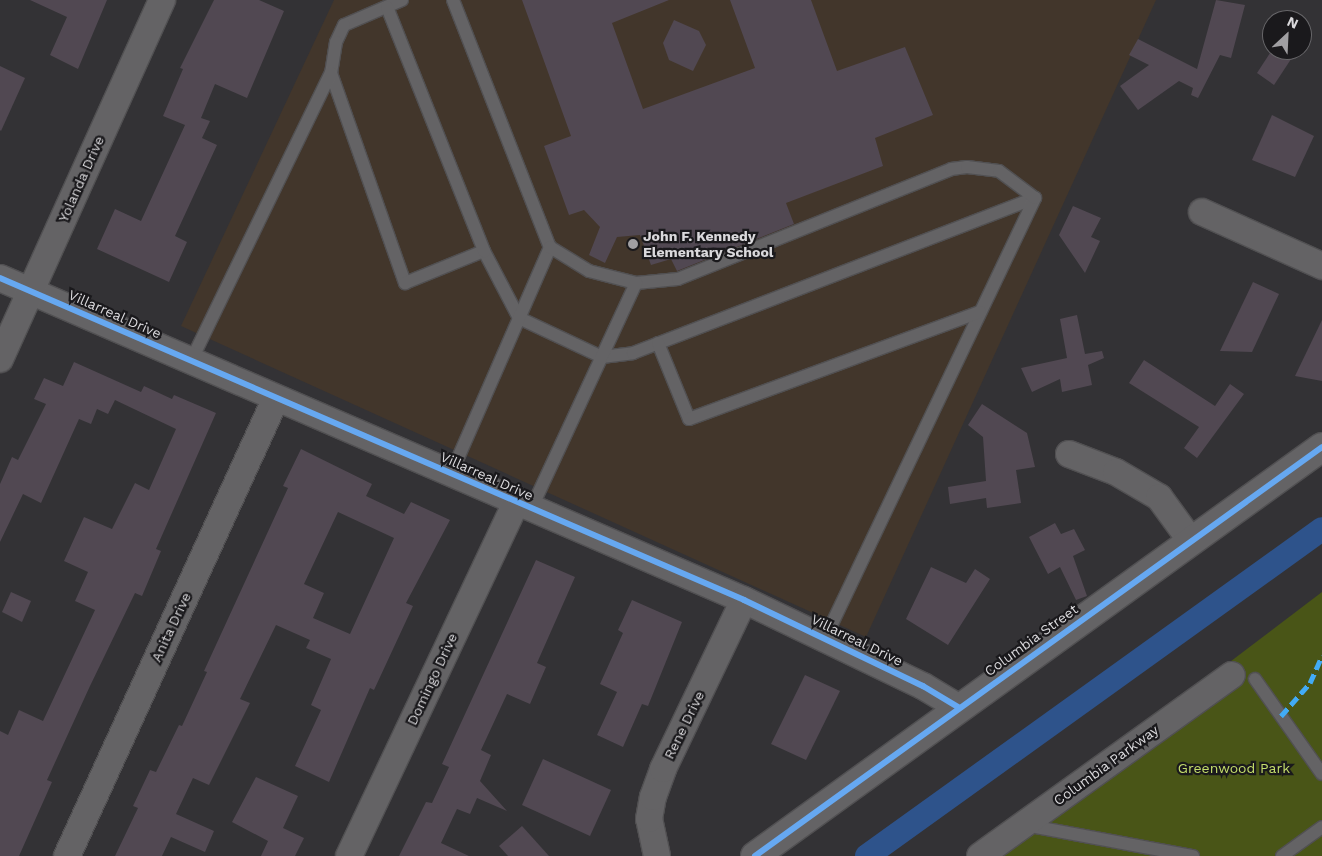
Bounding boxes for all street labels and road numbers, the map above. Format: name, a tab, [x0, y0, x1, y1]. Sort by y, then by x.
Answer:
street label: Yolanda Drive	[55, 133, 107, 225]
street label: Villarreal Drive	[66, 286, 164, 342]
street label: Villarreal Drive	[438, 448, 536, 504]
street label: Anita Drive	[148, 589, 194, 665]
street label: Columbia Street	[981, 600, 1081, 680]
street label: Villarreal Drive	[808, 610, 906, 670]
street label: Domingo Drive	[403, 630, 461, 728]
street label: Rene Drive	[660, 688, 708, 762]
street label: Columbia Parkway	[1050, 721, 1162, 809]

